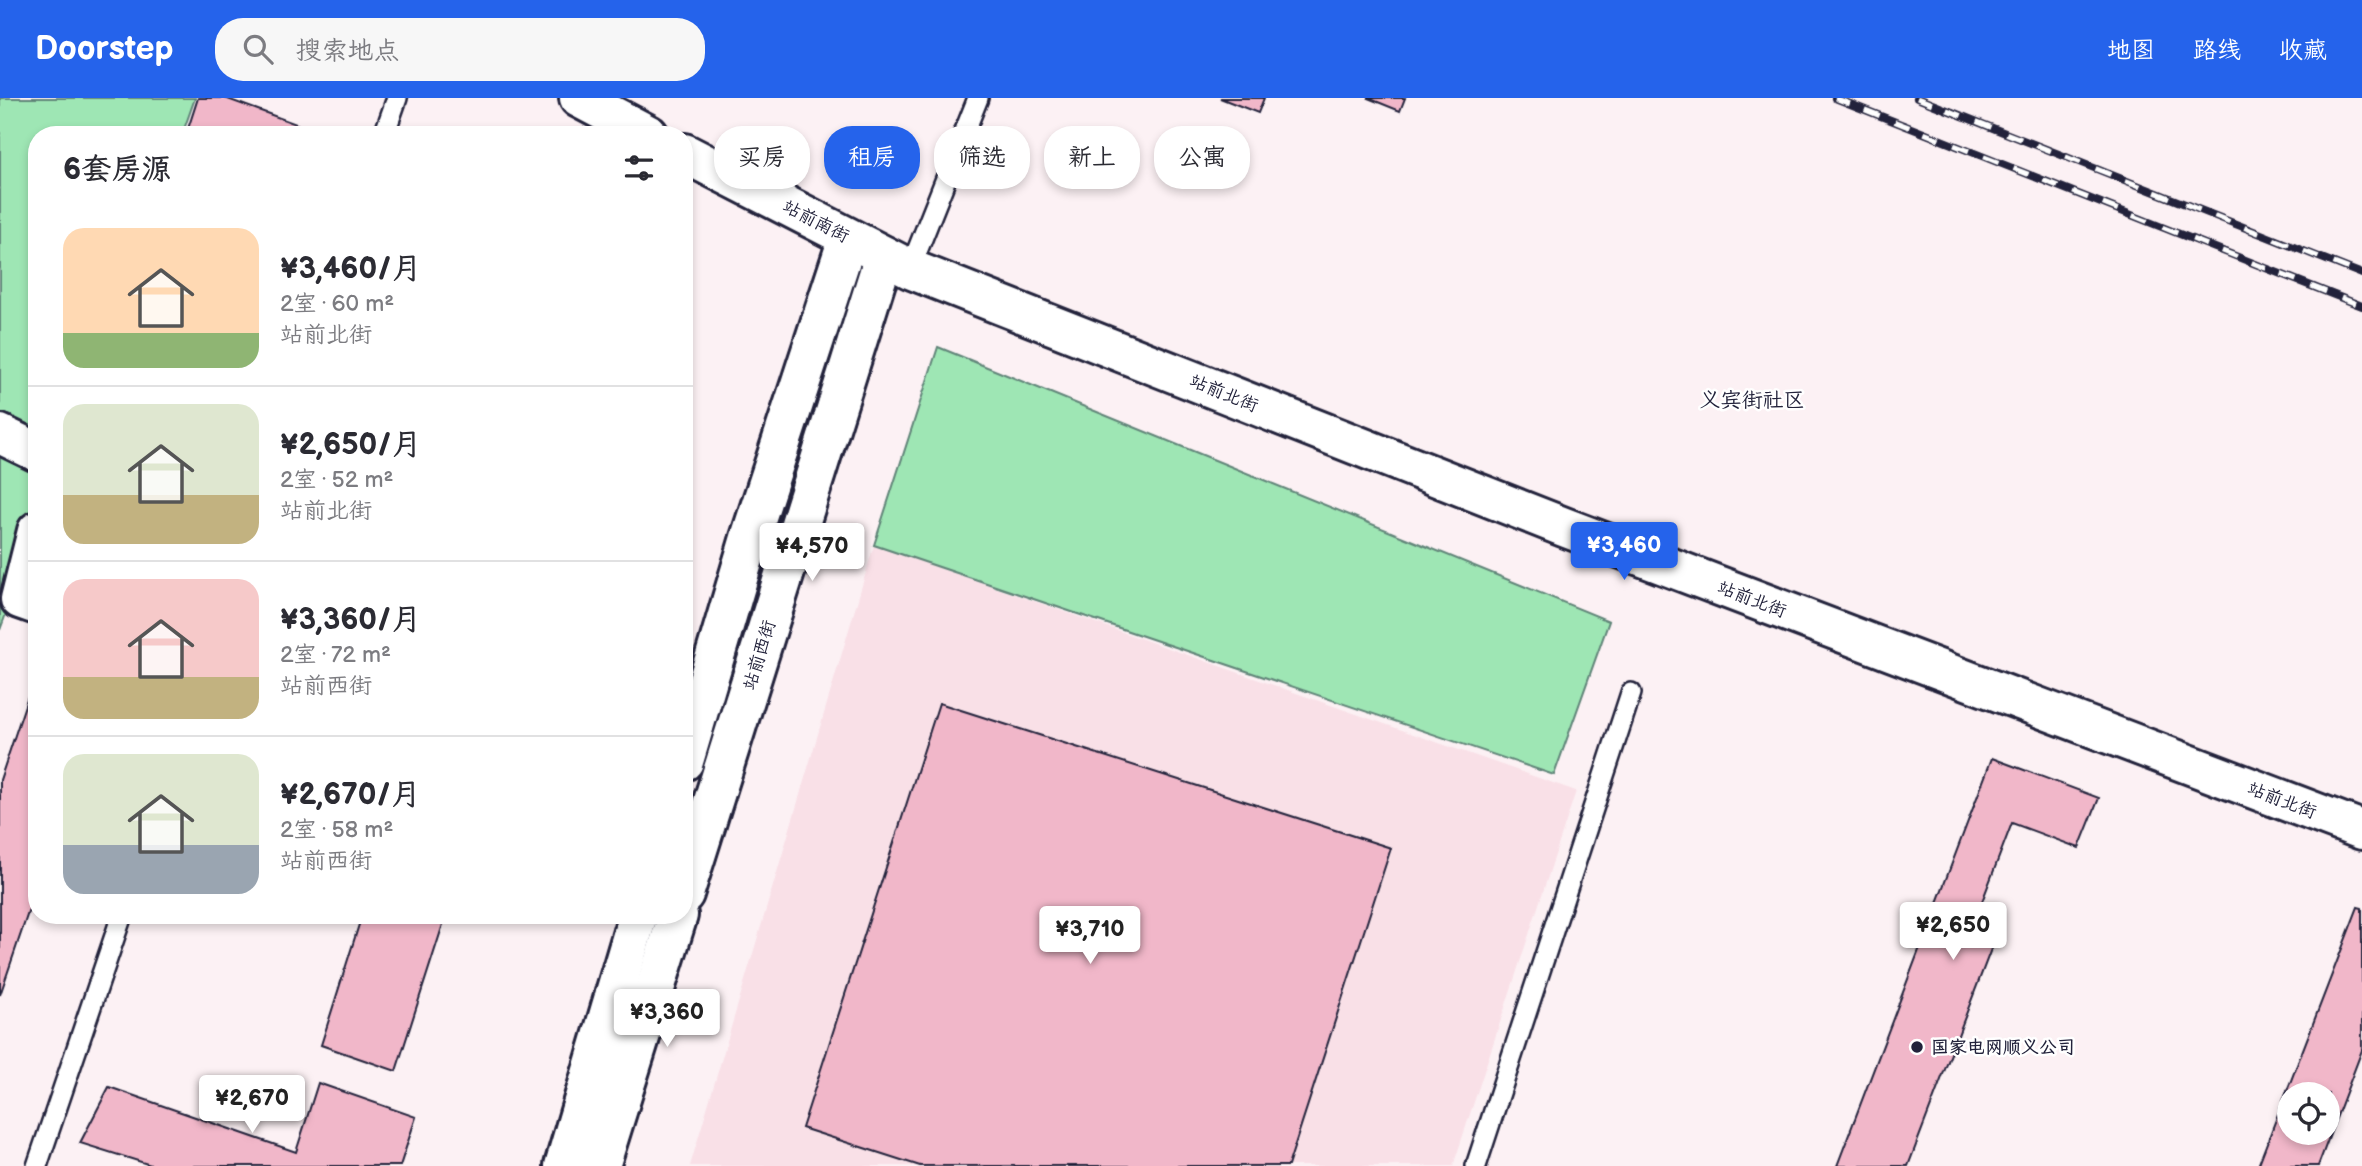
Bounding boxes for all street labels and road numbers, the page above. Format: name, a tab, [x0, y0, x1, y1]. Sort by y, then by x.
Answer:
street label: 站前南街	[779, 196, 853, 247]
street label: 站前北街	[1187, 370, 1261, 417]
street label: 站前北街	[1714, 577, 1789, 622]
street label: 站前西街	[739, 618, 780, 693]
street label: 站前北街	[2244, 778, 2319, 823]

